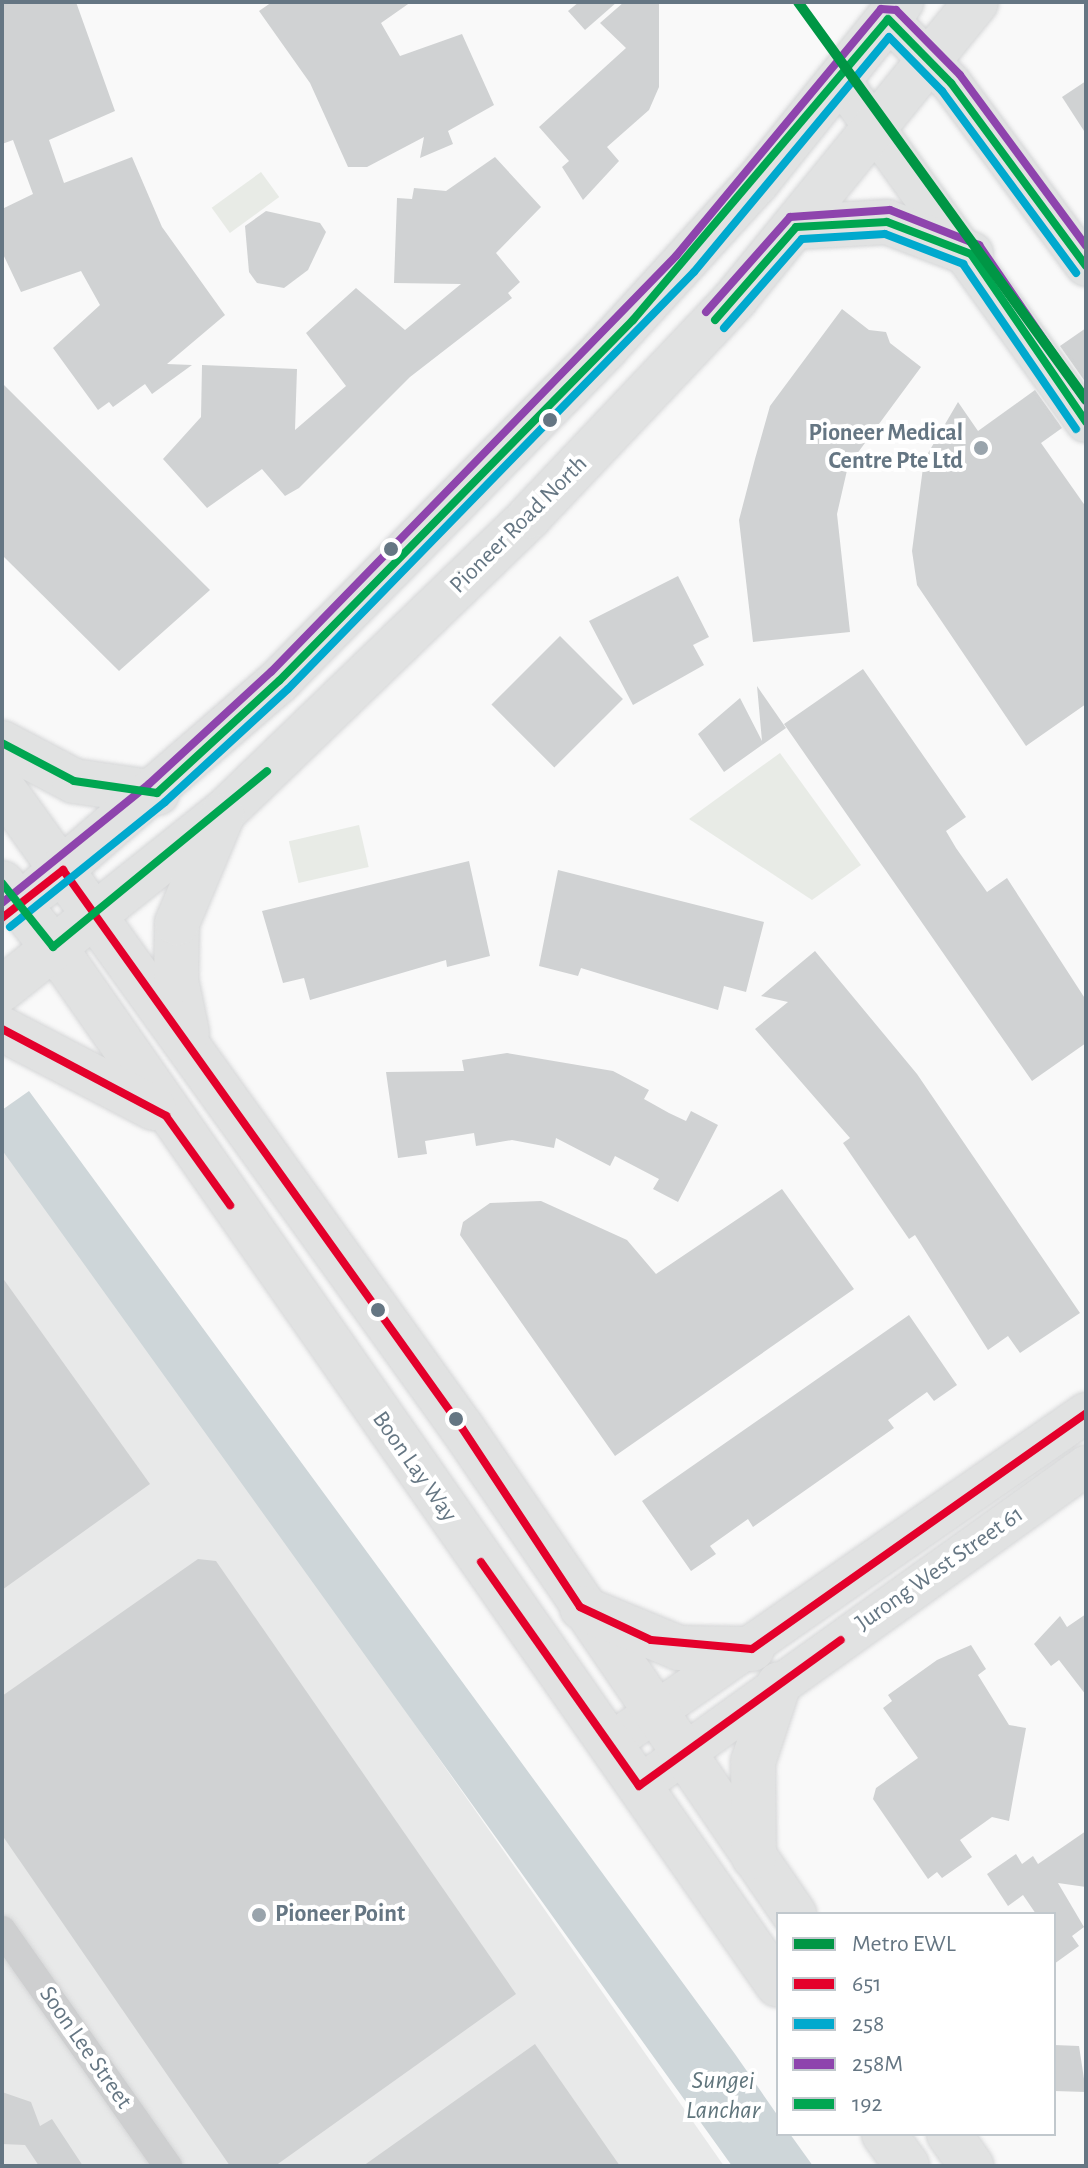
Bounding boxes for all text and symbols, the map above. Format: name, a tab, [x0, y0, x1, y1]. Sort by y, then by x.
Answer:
unlabelled marker	[542, 412, 558, 428]
place label: Pioneer Medical Centre Pte Ltd	[809, 420, 963, 476]
marker: Pioneer Medical Centre Pte Ltd	[970, 437, 992, 459]
street label: Pioneer Road North	[444, 450, 594, 600]
unlabelled marker	[383, 541, 399, 557]
unlabelled marker	[370, 1302, 386, 1318]
street label: Boon Lay Way	[365, 1406, 463, 1528]
unlabelled marker	[448, 1411, 464, 1427]
street label: Jurong West Street 61	[850, 1500, 1030, 1638]
place label: Pioneer Point	[275, 1901, 405, 1929]
marker: Pioneer Point	[250, 1906, 268, 1924]
legend	[776, 1912, 1056, 2136]
text: Metro EWL	[852, 1932, 956, 1956]
text: 651	[852, 1972, 882, 1996]
street label: Soon Lee Street	[32, 1981, 138, 2115]
text: 258	[852, 2012, 884, 2036]
text: 258M	[852, 2052, 903, 2076]
water label: Sungei Lanchar	[686, 2065, 760, 2126]
text: 192	[852, 2092, 882, 2116]

